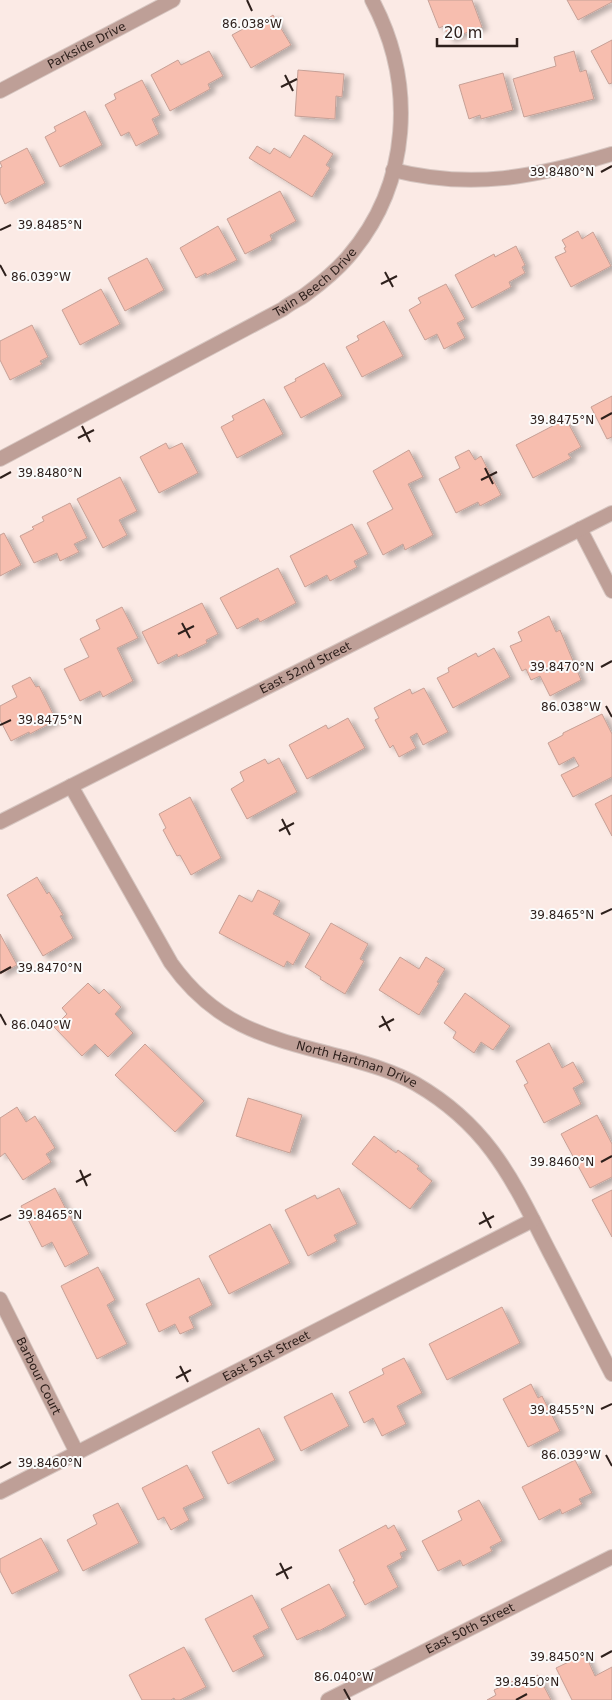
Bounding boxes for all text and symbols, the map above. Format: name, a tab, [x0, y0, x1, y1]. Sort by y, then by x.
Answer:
scale bar	[437, 15, 517, 47]
text: 86.038°W	[222, 17, 282, 31]
street label: Parkside Drive	[45, 19, 128, 72]
text: 20 m	[444, 24, 482, 42]
text: 39.8480°N	[530, 165, 594, 179]
text: 39.8485°N	[18, 218, 82, 232]
street label: Twin Beech Drive	[270, 245, 360, 320]
text: 86.039°W	[11, 270, 71, 284]
text: 39.8475°N	[530, 413, 594, 427]
text: 39.8480°N	[18, 466, 82, 480]
street label: East 52nd Street	[257, 639, 354, 697]
text: 39.8470°N	[530, 660, 594, 674]
text: 86.038°W	[541, 700, 601, 714]
text: 39.8475°N	[18, 713, 82, 727]
text: 39.8465°N	[530, 908, 594, 922]
text: 39.8470°N	[18, 961, 82, 975]
text: 86.040°W	[11, 1018, 71, 1032]
street label: North Hartman Drive	[295, 1038, 420, 1090]
text: 39.8460°N	[530, 1155, 594, 1169]
text: 39.8465°N	[18, 1208, 82, 1222]
street label: East 51st Street	[220, 1328, 313, 1384]
street label: Barbour Court	[13, 1335, 64, 1417]
text: 39.8455°N	[530, 1403, 594, 1417]
text: 86.039°W	[541, 1448, 601, 1462]
text: 39.8460°N	[18, 1456, 82, 1470]
street label: East 50th Street	[423, 1600, 517, 1657]
text: 39.8450°N	[530, 1650, 594, 1664]
text: 86.040°W	[314, 1670, 374, 1684]
text: 39.8450°N	[495, 1675, 559, 1689]

